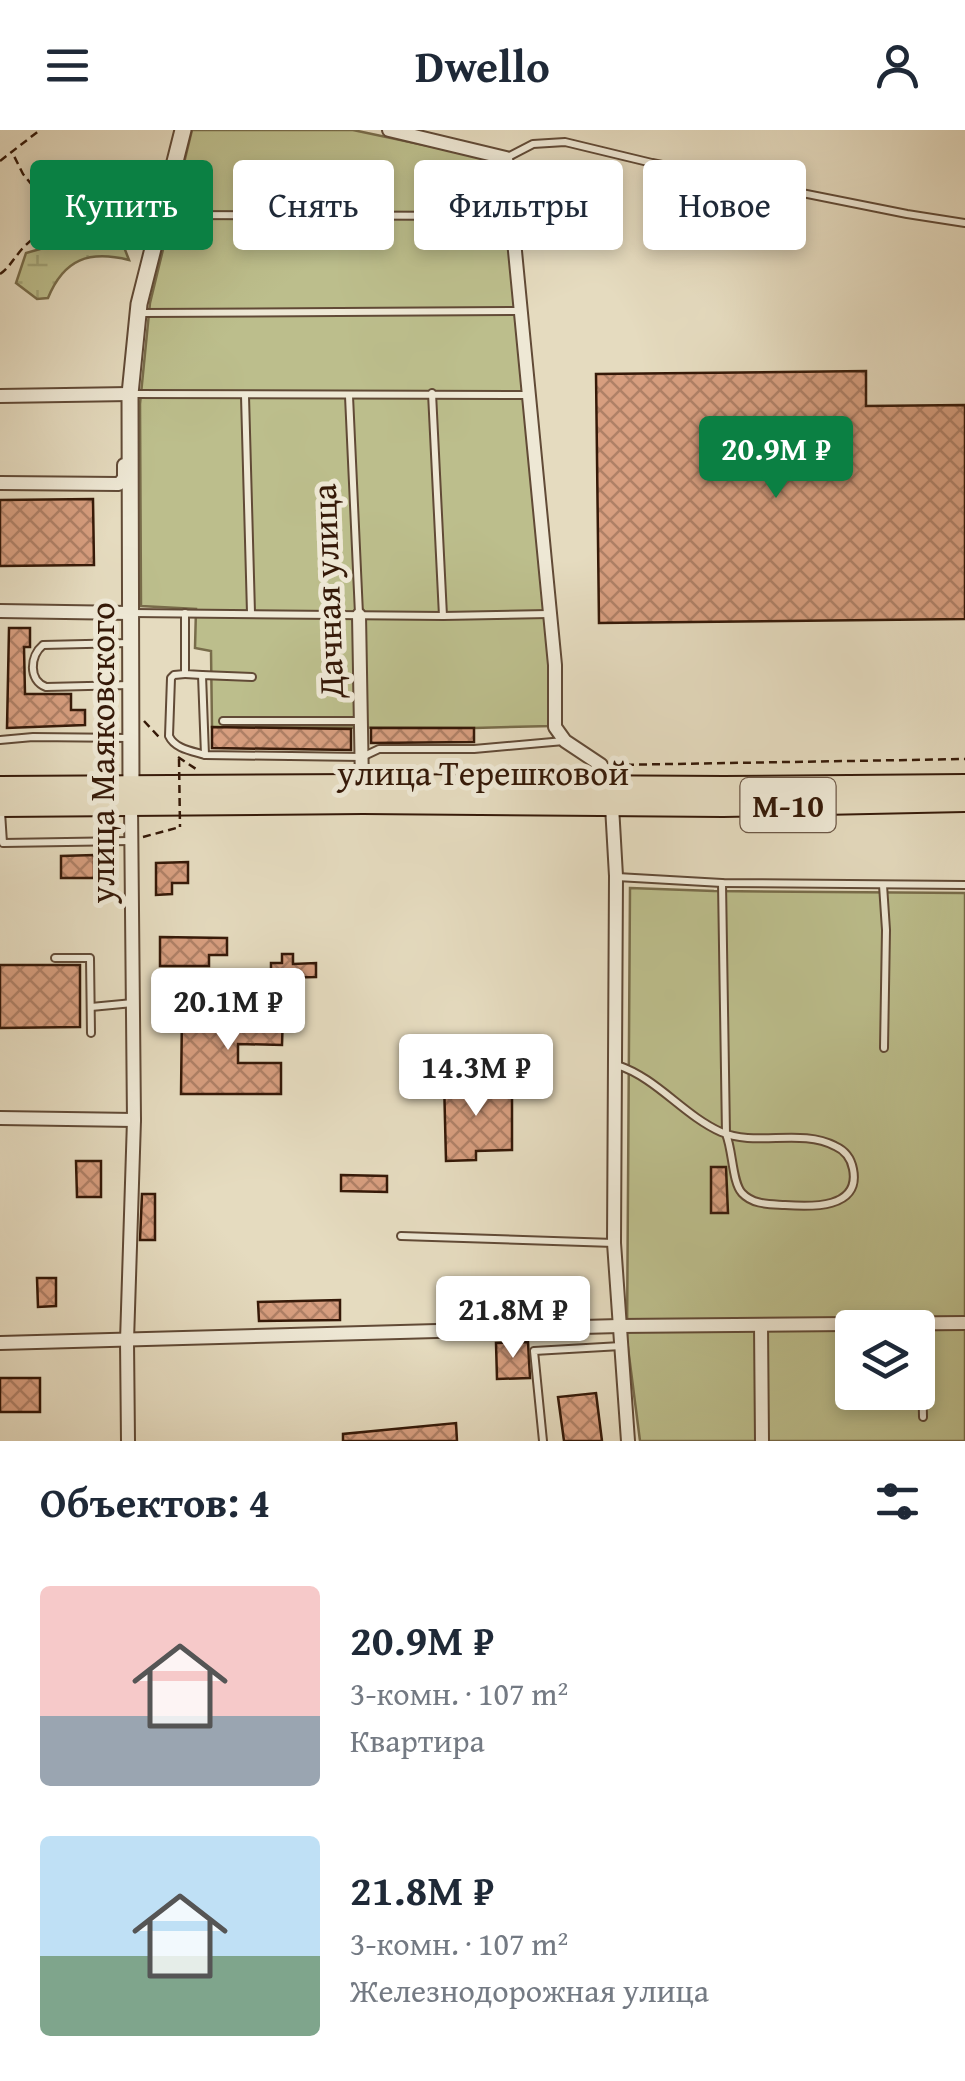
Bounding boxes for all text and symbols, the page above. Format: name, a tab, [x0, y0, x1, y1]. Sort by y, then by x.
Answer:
text: Dwello	[415, 33, 550, 98]
icon: menu	[40, 38, 95, 93]
icon: person	[870, 38, 925, 93]
chip: Купить	[30, 160, 213, 250]
chip: Снять	[233, 160, 394, 250]
chip: Фильтры	[414, 160, 623, 250]
chip: Новое	[643, 160, 806, 250]
pin: 20.9M ₽	[684, 416, 868, 501]
text: 20.9M ₽	[721, 425, 831, 472]
street label: Дачная улица	[298, 483, 356, 700]
street label: улица Маяковского	[76, 602, 127, 905]
street label: улица Терешковой	[336, 747, 629, 798]
road number: М-10	[740, 778, 836, 832]
pin: 20.1M ₽	[136, 968, 320, 1053]
text: 20.1M ₽	[173, 977, 283, 1024]
pin: 14.3M ₽	[384, 1034, 568, 1119]
text: 14.3M ₽	[421, 1043, 531, 1090]
pin: 21.8M ₽	[421, 1276, 605, 1361]
text: 21.8M ₽	[458, 1285, 568, 1332]
map controls	[835, 1310, 935, 1410]
button: layers	[835, 1310, 935, 1410]
text: Объектов: 4	[40, 1471, 270, 1532]
icon: filters	[870, 1474, 925, 1529]
text: 20.9M ₽	[350, 1609, 494, 1670]
icon: home	[120, 1626, 240, 1746]
text: 3-комн. · 107 m²	[350, 1670, 568, 1717]
text: Квартира	[350, 1717, 485, 1764]
text: 21.8M ₽	[350, 1859, 494, 1920]
icon: home	[120, 1876, 240, 1996]
text: 3-комн. · 107 m²	[350, 1920, 568, 1967]
text: Железнодорожная улица	[350, 1967, 709, 2014]

